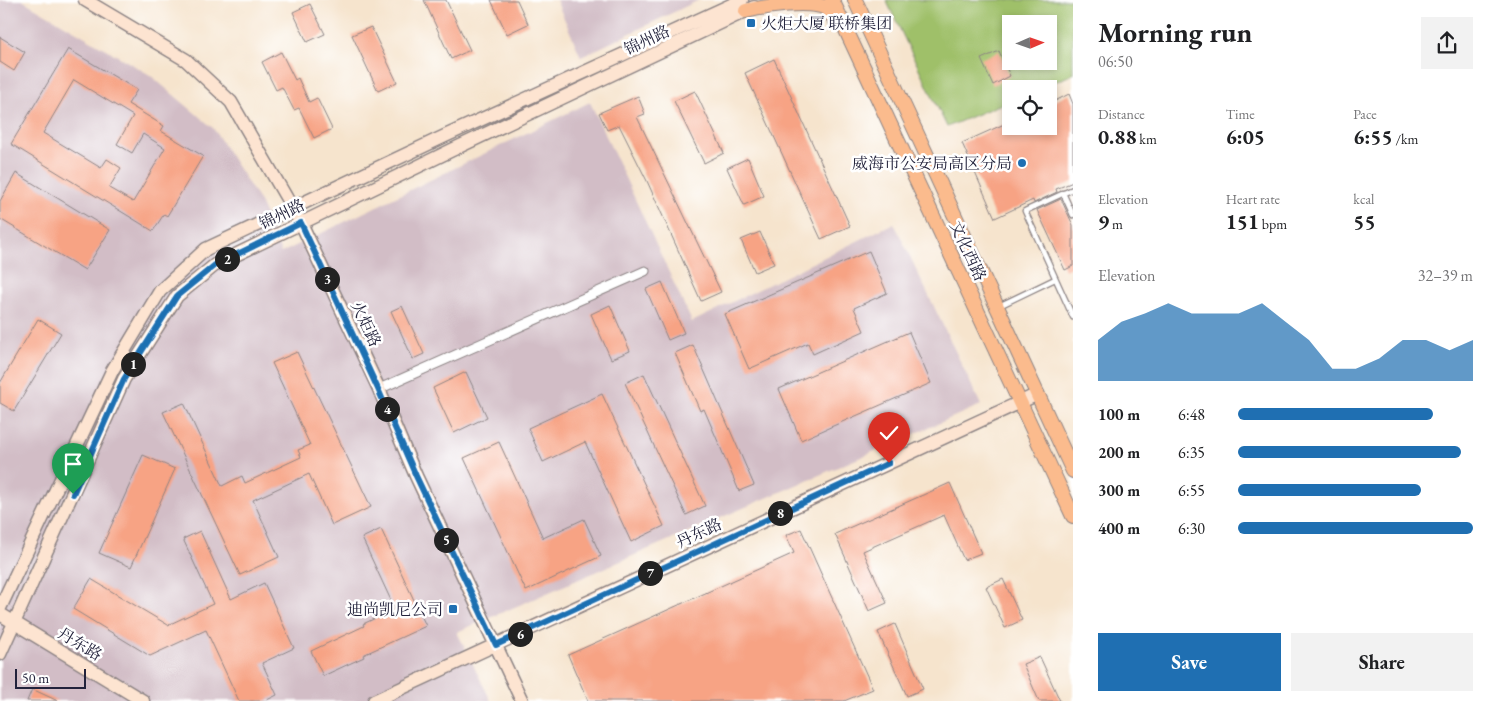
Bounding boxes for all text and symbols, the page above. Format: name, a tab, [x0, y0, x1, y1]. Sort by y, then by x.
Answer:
place label: 火炬大厦 联桥集团	[761, 13, 892, 34]
text: Morning run	[1098, 14, 1252, 50]
north arrow	[1002, 15, 1058, 70]
map controls	[1002, 15, 1057, 135]
marker: 火炬大厦 联桥集团	[745, 17, 757, 29]
button: share	[1421, 17, 1473, 69]
street label: 锦州路	[621, 20, 673, 60]
text: 06:50	[1098, 51, 1133, 72]
button: locate	[1002, 80, 1057, 135]
text: Distance	[1098, 105, 1145, 123]
text: Time	[1226, 105, 1255, 123]
text: Pace	[1353, 105, 1377, 123]
text: 0.88	[1098, 123, 1137, 150]
text: 6:05	[1226, 123, 1265, 150]
text: 6:55	[1353, 123, 1393, 150]
text: km	[1137, 130, 1157, 148]
text: /km	[1393, 130, 1418, 148]
place label: 威海市公安局高区分局	[852, 153, 1012, 174]
marker: 威海市公安局高区分局	[1016, 157, 1028, 169]
text: Elevation	[1098, 190, 1148, 208]
text: Heart rate	[1226, 190, 1280, 208]
text: kcal	[1353, 190, 1374, 208]
street label: 锦州路	[256, 194, 308, 234]
text: 9	[1098, 208, 1109, 235]
text: 151	[1226, 208, 1259, 235]
text: 55	[1353, 208, 1376, 235]
text: m	[1109, 215, 1123, 233]
text: bpm	[1259, 215, 1287, 233]
street label: 文化西路	[945, 218, 991, 284]
pin: 2	[214, 246, 240, 272]
text: 2	[224, 250, 231, 268]
text: Elevation	[1098, 265, 1156, 286]
text: 32–39 m	[1418, 265, 1473, 286]
pin: 3	[314, 266, 340, 292]
text: 3	[324, 270, 331, 288]
street label: 火炬路	[346, 298, 386, 350]
pin: 1	[120, 352, 146, 376]
text: 1	[130, 355, 137, 373]
pin: 4	[374, 396, 400, 422]
text: 4	[384, 400, 391, 418]
text: 100 m	[1098, 404, 1140, 425]
text: 6:48	[1178, 404, 1205, 425]
pin	[868, 412, 910, 463]
icon: check	[875, 419, 903, 447]
text: 200 m	[1098, 442, 1140, 463]
text: 6:35	[1178, 442, 1205, 463]
pin	[52, 443, 94, 494]
icon: arrive	[59, 450, 87, 478]
text: 300 m	[1098, 480, 1140, 501]
text: 6:55	[1178, 480, 1205, 501]
pin: 8	[768, 500, 792, 526]
text: 8	[777, 504, 784, 522]
street label: 丹东路	[673, 513, 725, 553]
text: 400 m	[1098, 518, 1140, 539]
text: 6:30	[1178, 518, 1205, 539]
pin: 5	[434, 528, 458, 552]
text: 5	[443, 531, 450, 549]
pin: 7	[638, 560, 662, 586]
text: 7	[647, 564, 654, 582]
place label: 迪尚凯尼公司	[347, 599, 443, 620]
marker: 迪尚凯尼公司	[447, 603, 459, 615]
pin: 6	[508, 622, 532, 646]
street label: 丹东路	[54, 623, 106, 665]
text: 6	[517, 625, 524, 643]
button: Save	[1098, 633, 1281, 691]
button: Share	[1291, 633, 1473, 691]
scale bar	[15, 666, 86, 689]
text: 50 m	[22, 669, 49, 687]

